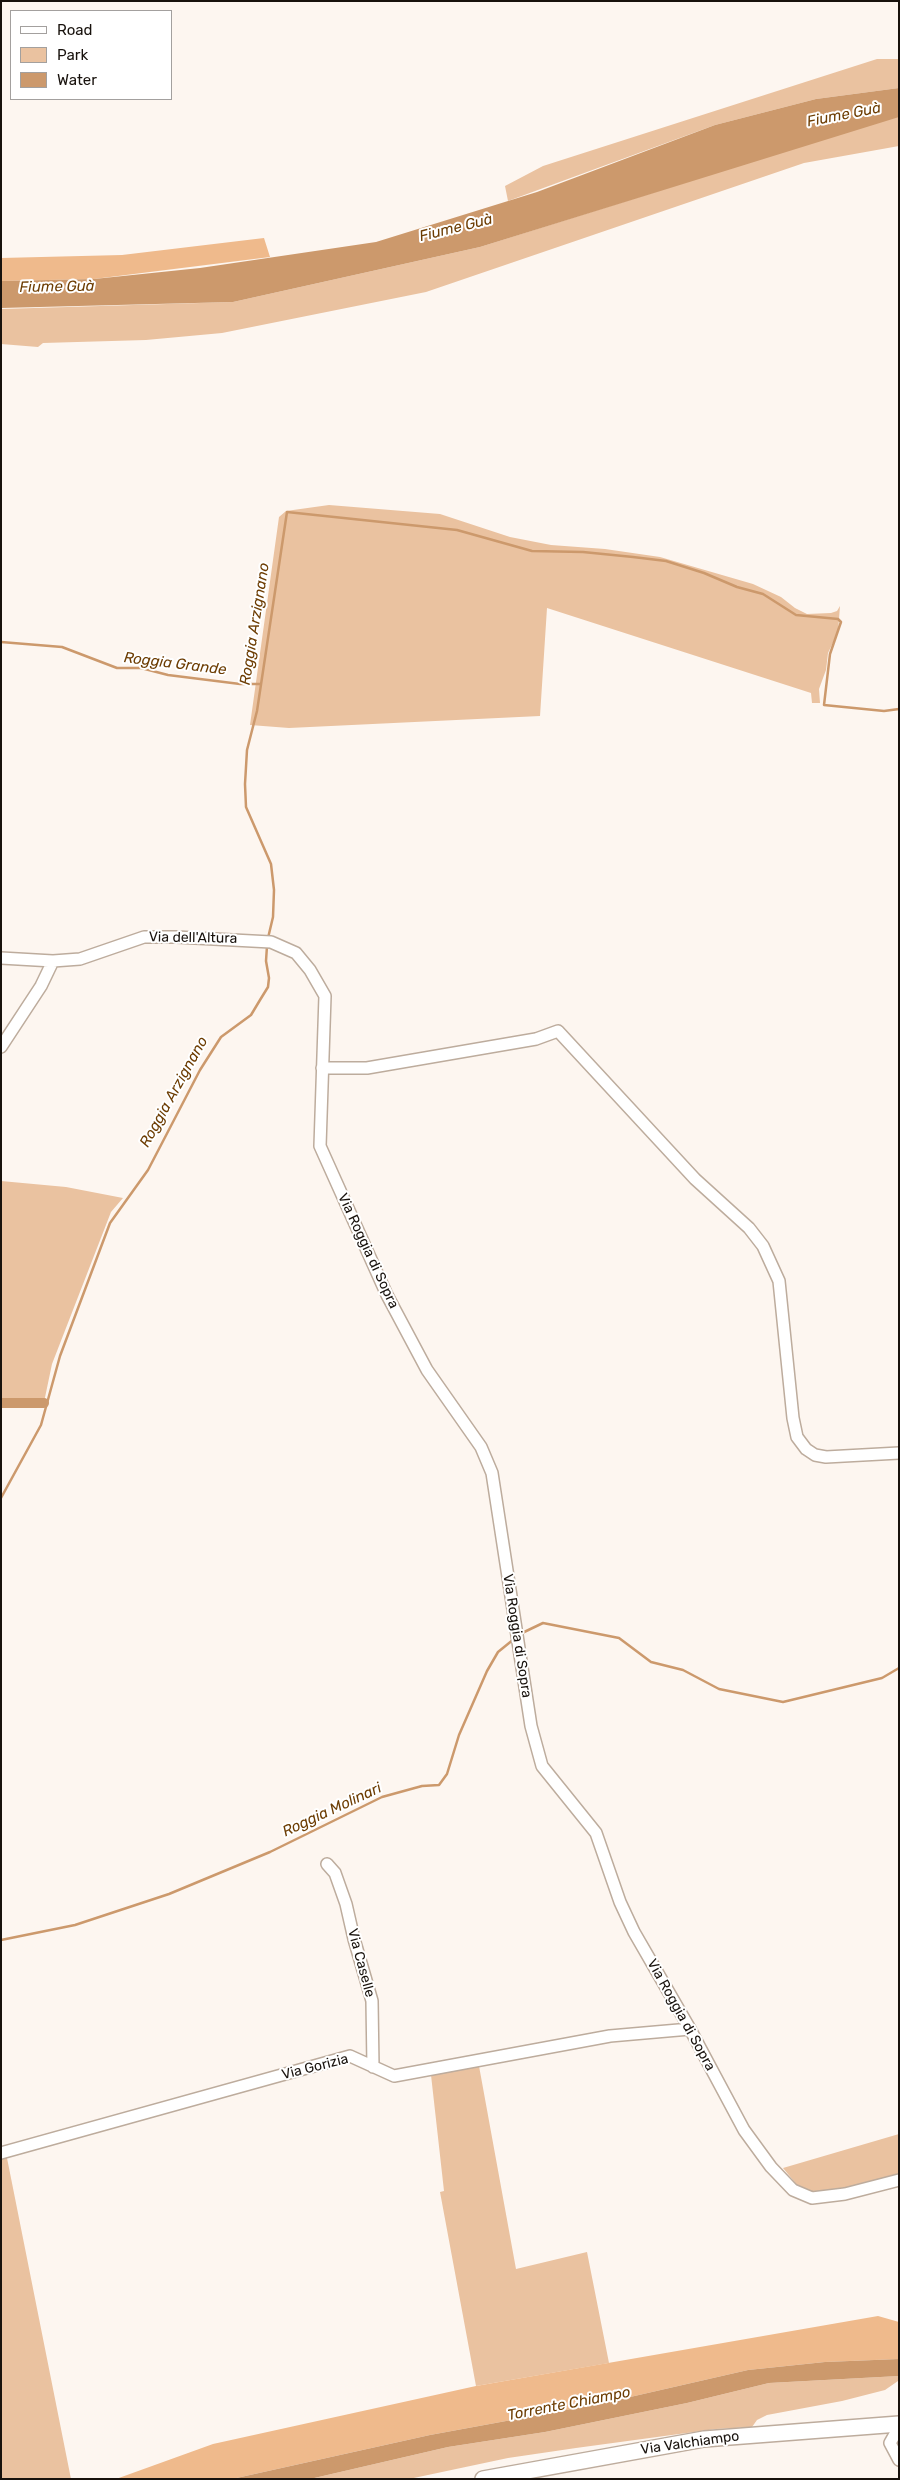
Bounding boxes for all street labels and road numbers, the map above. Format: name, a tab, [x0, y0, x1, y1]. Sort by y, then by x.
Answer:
street label: Via dell'Altura	[149, 929, 237, 947]
street label: Via Roggia di Sopra	[334, 1191, 402, 1311]
street label: Via Roggia di Sopra	[499, 1573, 535, 1699]
street label: Via Caselle	[344, 1927, 378, 1999]
street label: Via Roggia di Sopra	[643, 1956, 719, 2074]
street label: Via Gorizia	[280, 2051, 350, 2083]
street label: Via Valchiampo	[640, 2428, 740, 2458]

